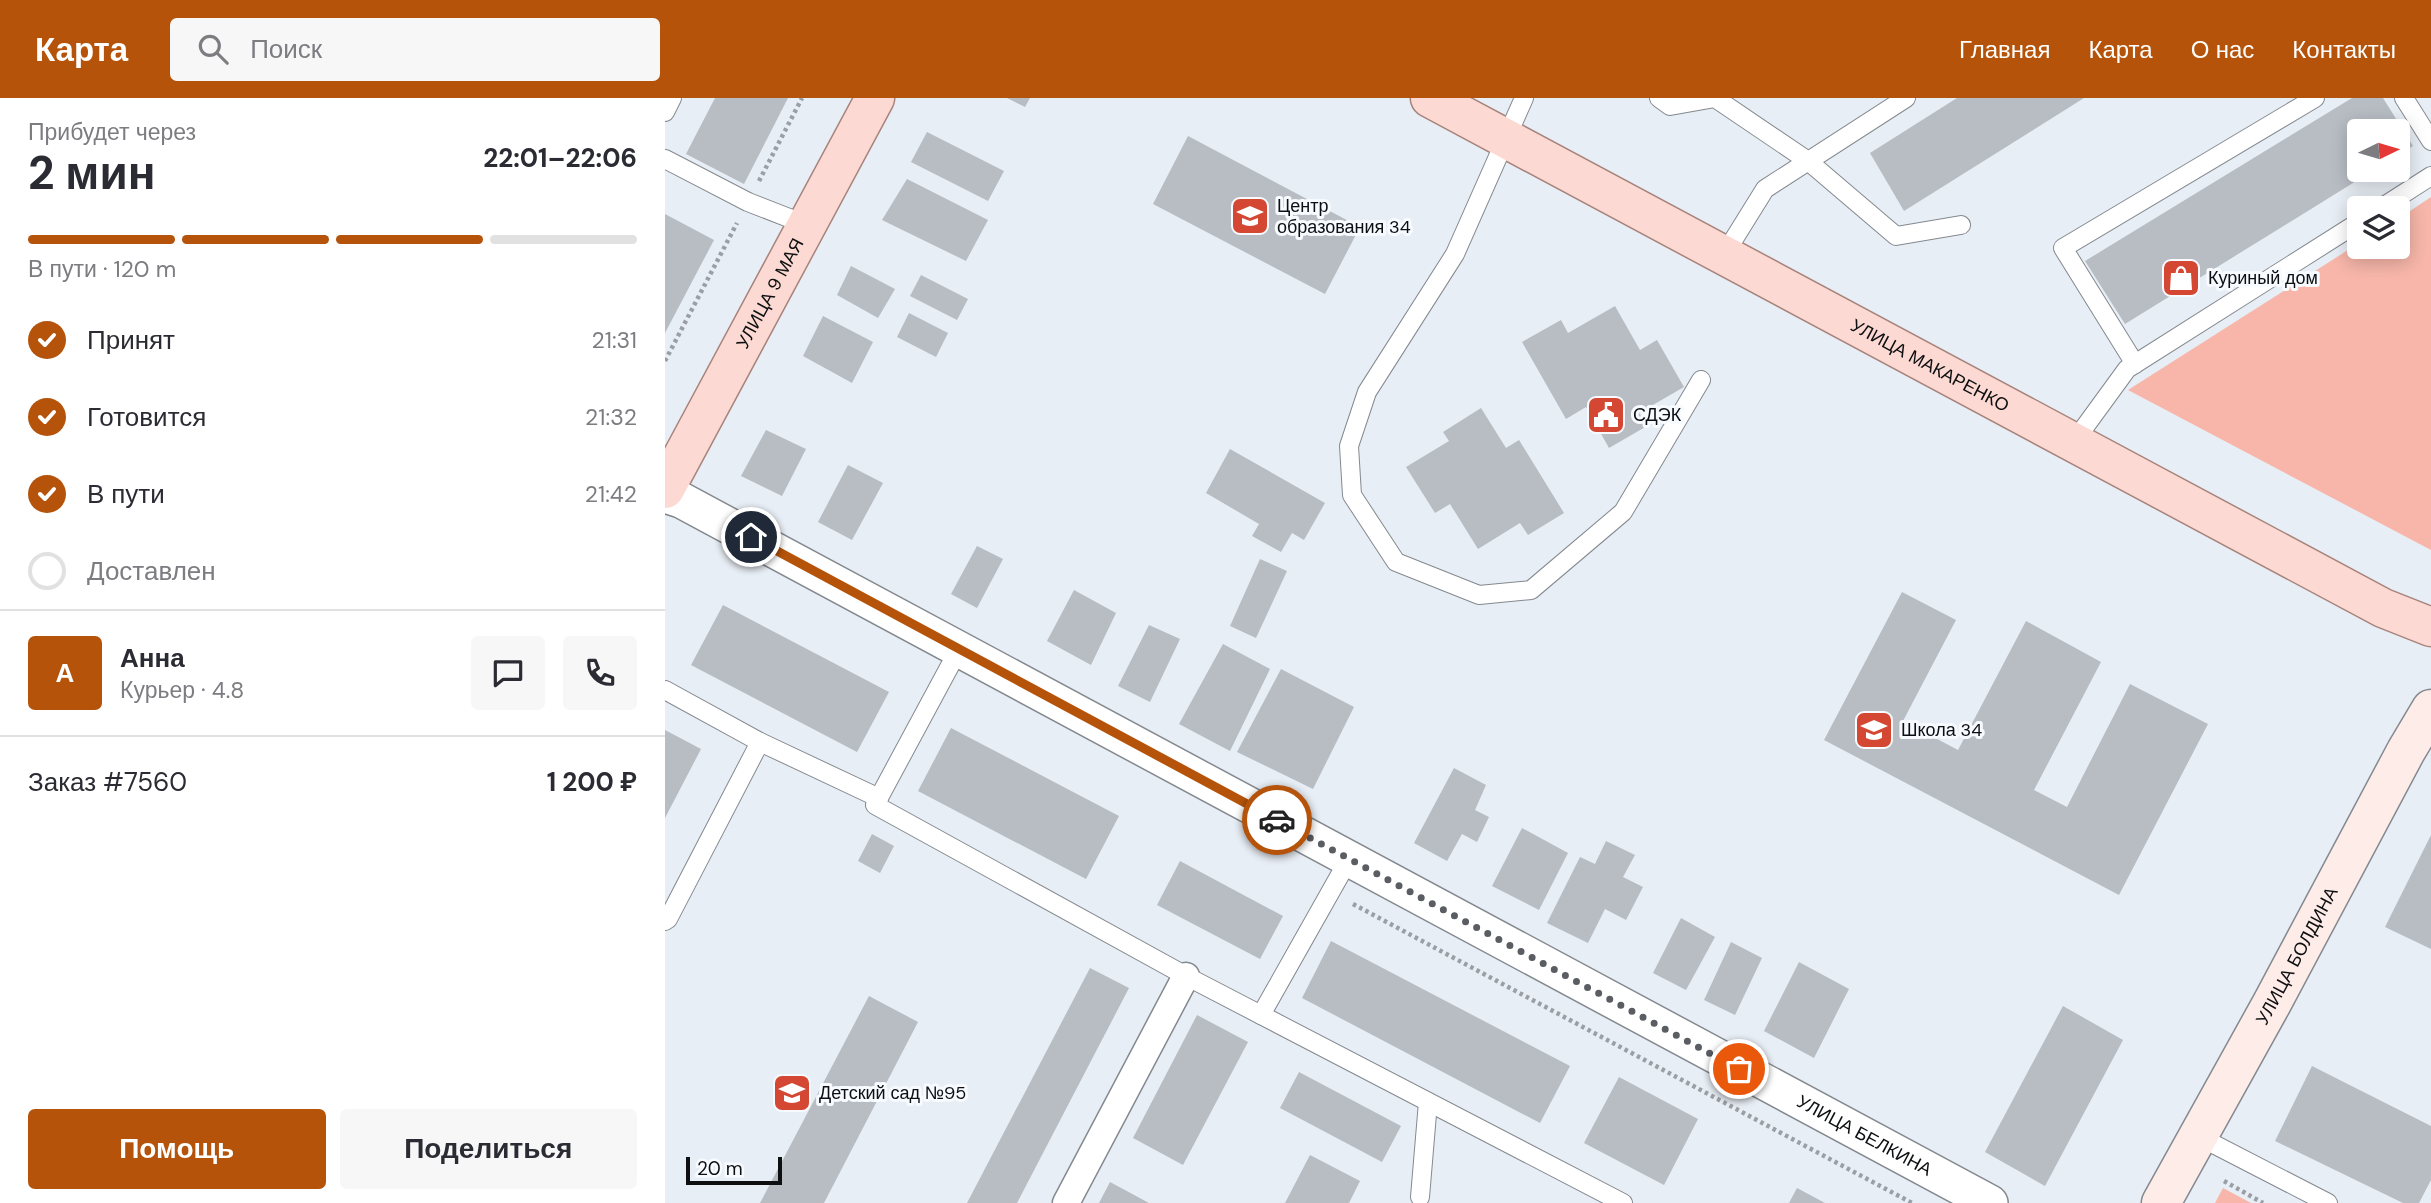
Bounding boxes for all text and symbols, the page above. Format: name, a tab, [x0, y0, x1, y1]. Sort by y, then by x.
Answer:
search box	[170, 18, 660, 81]
text: Карта	[35, 28, 128, 71]
icon: search	[194, 30, 232, 68]
text: Поиск	[250, 32, 322, 66]
text: Главная	[1959, 34, 2050, 65]
text: Карта	[2088, 34, 2153, 65]
text: О нас	[2191, 34, 2254, 65]
text: Контакты	[2292, 34, 2396, 65]
text: Прибудет через	[28, 117, 196, 147]
north arrow	[2347, 119, 2410, 182]
map controls	[2347, 119, 2410, 259]
text: 22:01–22:06	[483, 141, 637, 175]
text: 2 мин	[28, 143, 155, 203]
place label: Центр образования 34	[1277, 194, 1411, 239]
school or university icon: Центр образования 34	[1229, 195, 1271, 237]
button: layers	[2347, 196, 2410, 259]
street label: УЛИЦА 9 МАЯ	[731, 234, 809, 353]
text: В пути · 120 m	[28, 254, 176, 284]
shop icon: Куриный дом	[2160, 257, 2202, 299]
place label: Куриный дом	[2208, 266, 2318, 290]
street label: УЛИЦА МАКАРЕНКО	[1846, 313, 2013, 418]
icon: check	[28, 321, 66, 359]
text: Принят	[87, 323, 175, 357]
text: 21:31	[592, 325, 637, 355]
public building icon: СДЭК	[1585, 394, 1627, 436]
icon: check	[28, 398, 66, 436]
text: Готовится	[87, 400, 206, 434]
text: 21:32	[585, 402, 637, 432]
place label: СДЭК	[1633, 403, 1682, 427]
icon: check	[28, 475, 66, 513]
text: В пути	[87, 477, 165, 511]
text: 21:42	[585, 479, 637, 509]
pin	[721, 507, 781, 567]
icon: home	[732, 518, 770, 556]
text: Доставлен	[87, 554, 216, 588]
button: chat	[471, 636, 545, 710]
button: phone	[563, 636, 637, 710]
text: Анна	[120, 641, 185, 675]
text: А	[56, 656, 74, 690]
text: Курьер · 4.8	[120, 675, 244, 705]
school or university icon: Школа 34	[1853, 709, 1895, 751]
place label: Школа 34	[1901, 718, 1982, 742]
text: Заказ #7560	[28, 765, 187, 799]
text: 1 200 ₽	[547, 765, 637, 799]
courier	[1242, 785, 1312, 855]
icon: car	[1258, 801, 1296, 839]
street label: УЛИЦА БОЛДИНА	[2250, 883, 2344, 1029]
pin	[1709, 1039, 1769, 1099]
icon: bag	[1720, 1050, 1758, 1088]
school or university icon: Детский сад №95	[771, 1072, 813, 1114]
place label: Детский сад №95	[819, 1081, 966, 1105]
street label: УЛИЦА БЕЛКИНА	[1793, 1090, 1936, 1182]
button: Помощь	[28, 1109, 326, 1189]
button: Поделиться	[340, 1109, 637, 1189]
scale bar	[686, 1154, 782, 1186]
text: 20 m	[697, 1156, 743, 1181]

